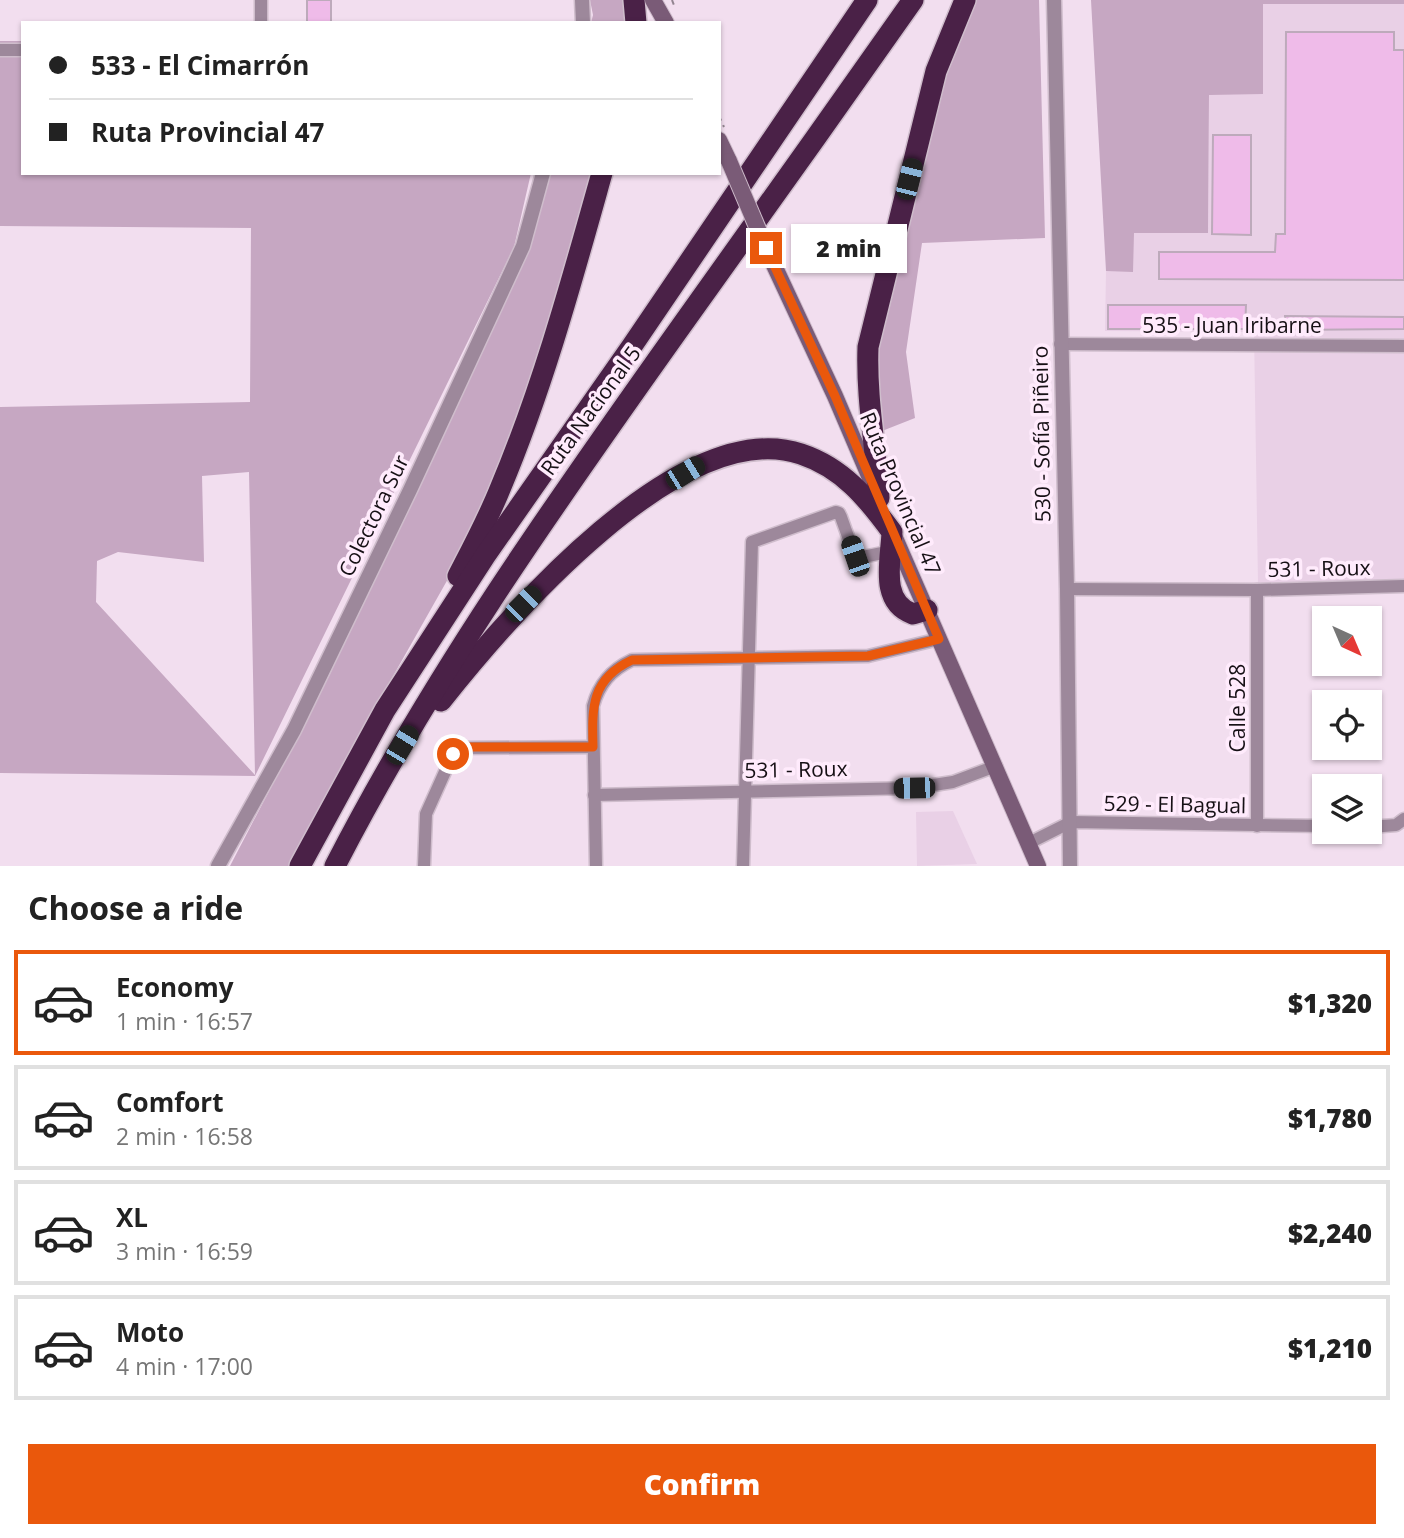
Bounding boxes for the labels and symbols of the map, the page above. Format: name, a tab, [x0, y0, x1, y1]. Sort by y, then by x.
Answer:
car	[894, 156, 925, 202]
callout: 2 min	[790, 224, 906, 272]
route end	[750, 232, 782, 264]
street label: 535 - Juan Iribarne	[1142, 311, 1322, 339]
street label: Ruta Nacional 5	[534, 340, 647, 481]
street label: 530 - Sofía Piñeiro	[1025, 346, 1057, 522]
street label: Ruta Provincial 47	[854, 408, 948, 580]
street label: Colectora Sur	[332, 450, 415, 581]
car	[662, 453, 709, 493]
car	[839, 533, 872, 579]
street label: 531 - Roux	[1267, 553, 1371, 583]
car	[501, 582, 546, 626]
north arrow	[1312, 606, 1382, 676]
street label: Calle 528	[1223, 664, 1251, 752]
car	[383, 722, 422, 768]
route start	[437, 738, 469, 770]
street label: 531 - Roux	[744, 754, 848, 784]
car	[893, 777, 936, 799]
street label: 529 - El Bagual	[1103, 789, 1247, 819]

